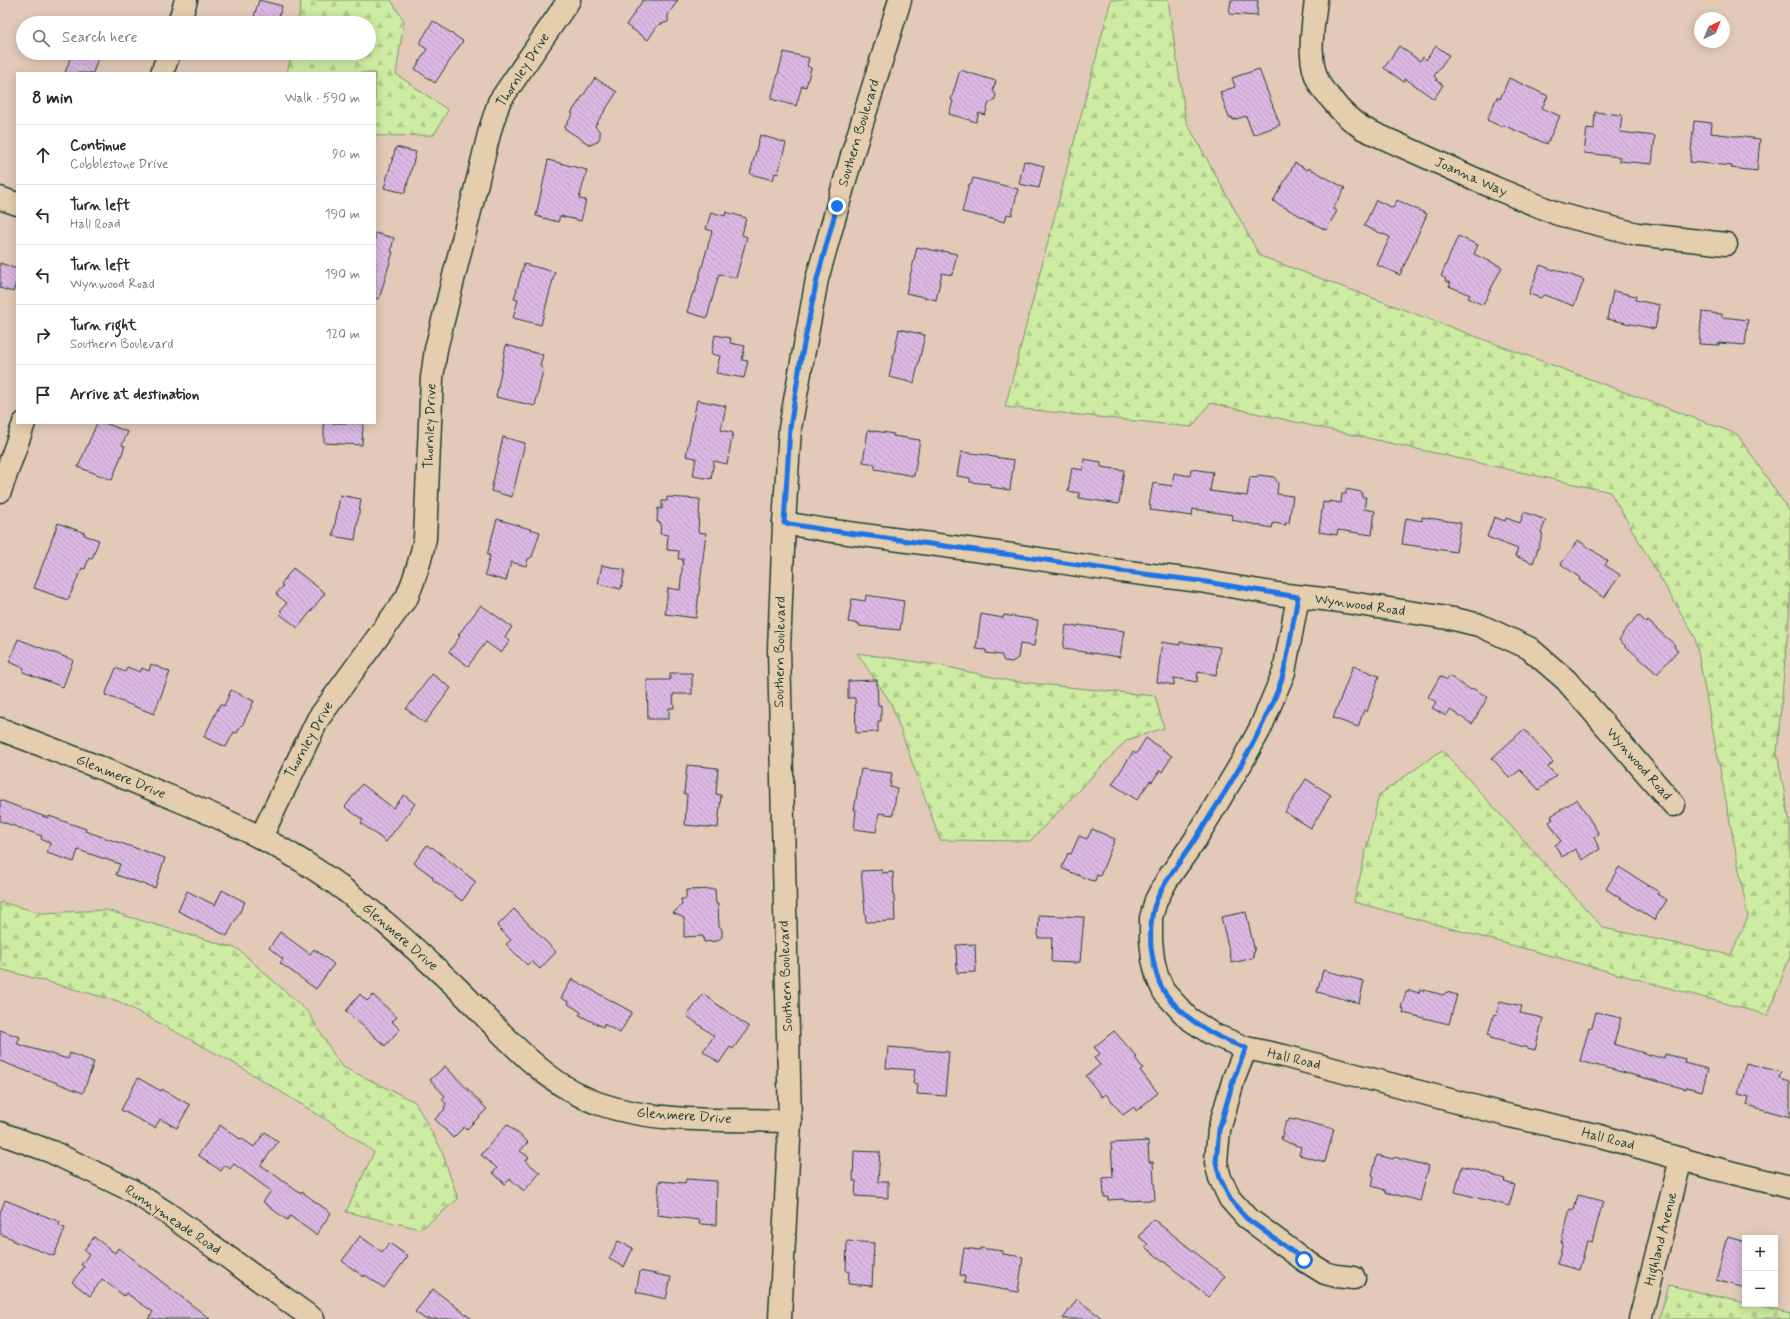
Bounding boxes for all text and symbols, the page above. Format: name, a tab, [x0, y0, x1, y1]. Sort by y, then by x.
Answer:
north arrow	[1694, 12, 1730, 48]
search box	[16, 16, 376, 60]
icon: search	[30, 27, 52, 49]
text: Search here	[62, 28, 138, 48]
street label: Thornley Drive	[492, 29, 554, 111]
street label: Southern Boulevard	[834, 77, 884, 189]
text: 8 min	[32, 87, 73, 109]
text: Walk · 590 m	[285, 90, 360, 107]
text: Continue	[70, 136, 126, 156]
icon: ahead	[32, 144, 54, 166]
text: 90 m	[332, 146, 360, 163]
street label: Joanna Way	[1432, 153, 1510, 201]
text: Cobblestone Drive	[70, 156, 168, 173]
text: Turn left	[70, 196, 130, 216]
route end	[828, 197, 846, 215]
icon: left	[32, 204, 54, 226]
text: 190 m	[325, 206, 360, 223]
text: Hall Road	[70, 216, 120, 233]
text: Turn left	[70, 256, 130, 276]
icon: left	[32, 264, 54, 286]
text: 190 m	[325, 266, 360, 283]
text: Wynwood Road	[70, 276, 155, 293]
text: Turn right	[70, 316, 137, 336]
icon: right	[32, 324, 54, 346]
text: 120 m	[326, 326, 360, 343]
text: Southern Boulevard	[70, 336, 173, 353]
street label: Thornley Drive	[420, 383, 440, 469]
icon: arrive	[32, 384, 54, 406]
text: Arrive at destination	[70, 385, 199, 405]
street label: Wynwood Road	[1314, 590, 1406, 620]
street label: Southern Boulevard	[770, 596, 790, 708]
street label: Thornley Drive	[280, 698, 338, 782]
street label: Wynwood Road	[1602, 724, 1676, 804]
street label: Glenmere Drive	[73, 751, 169, 803]
street label: Glenmere Drive	[358, 899, 442, 975]
street label: Southern Boulevard	[775, 920, 797, 1032]
street label: Hall Road	[1265, 1044, 1323, 1074]
street label: Glenmere Drive	[636, 1104, 732, 1128]
street label: Hall Road	[1579, 1124, 1637, 1154]
street label: Runnymeade Road	[121, 1181, 225, 1259]
street label: Highland Avenue	[1641, 1190, 1683, 1288]
map controls	[1742, 1235, 1778, 1307]
button: +	[1742, 1235, 1778, 1271]
route start	[1295, 1251, 1313, 1269]
button: −	[1742, 1271, 1778, 1307]

